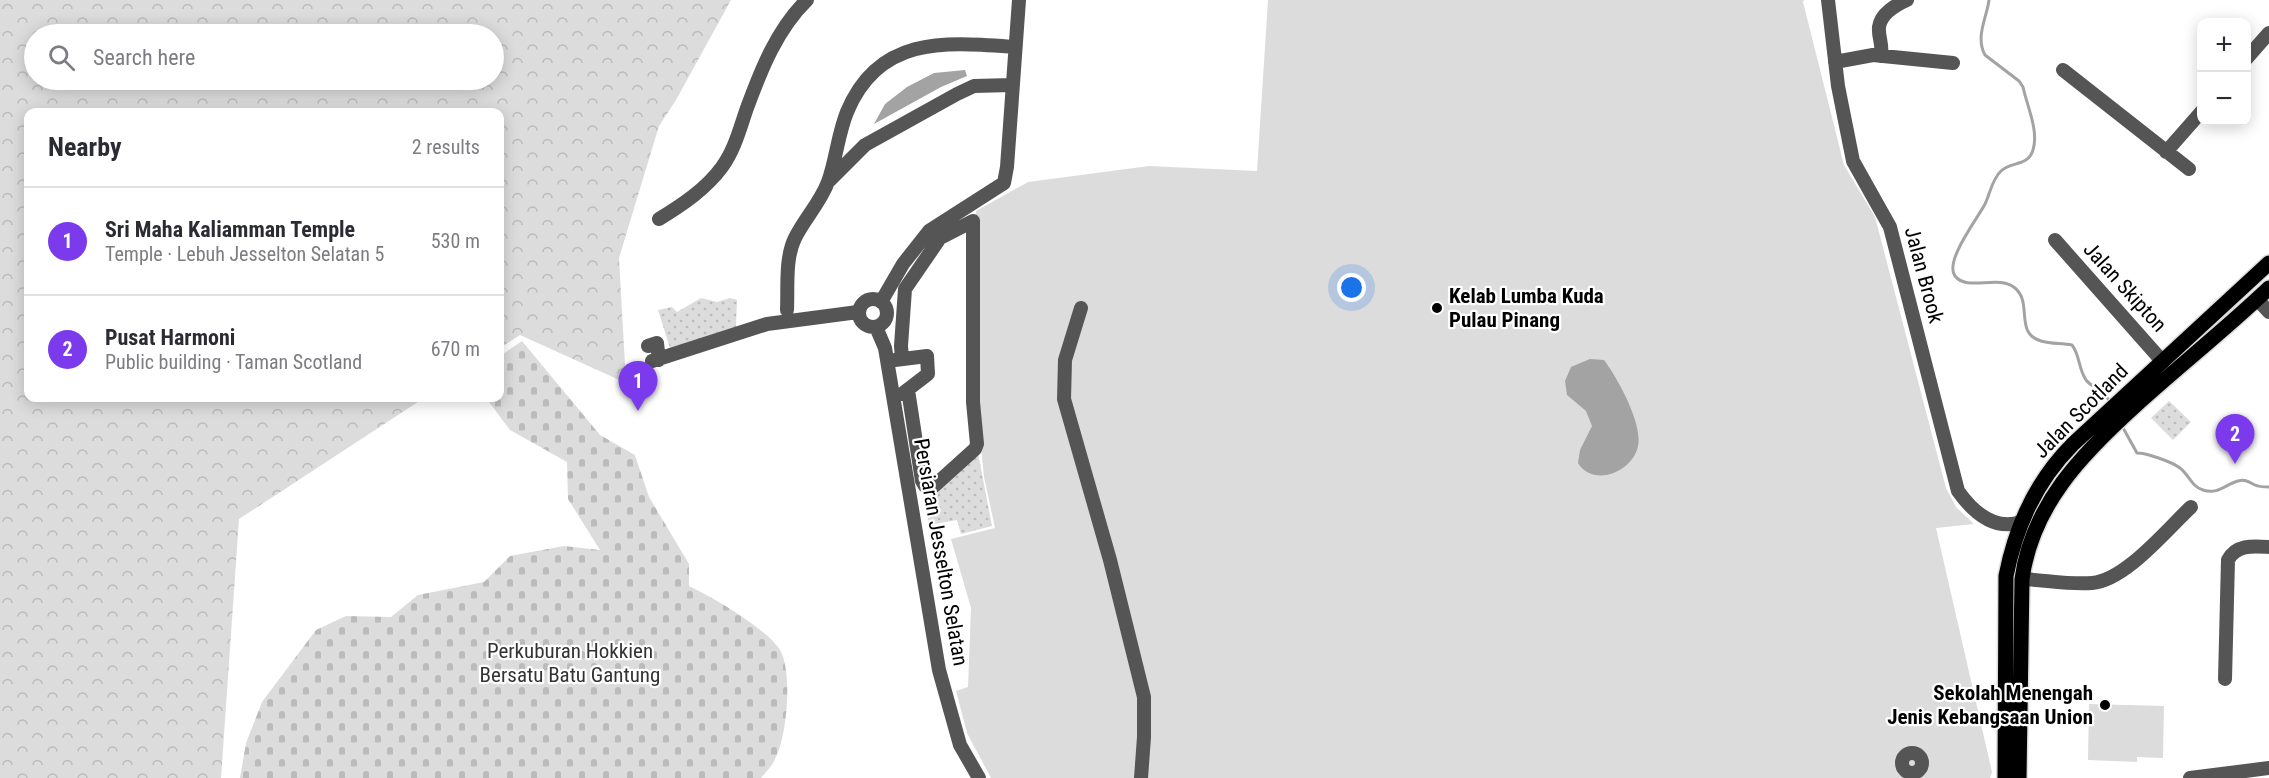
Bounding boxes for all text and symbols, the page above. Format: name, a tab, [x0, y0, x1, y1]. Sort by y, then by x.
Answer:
map controls	[2197, 18, 2251, 126]
button: +	[2197, 18, 2251, 72]
search box	[24, 24, 504, 90]
icon: search	[45, 41, 78, 74]
text: Search here	[93, 45, 195, 70]
button: −	[2197, 72, 2251, 126]
text: Nearby	[48, 132, 122, 162]
text: 2 results	[412, 135, 480, 159]
text: Sri Maha Kaliamman Temple	[105, 217, 355, 242]
street label: Jalan Brook	[1900, 224, 1948, 326]
text: 1	[62, 229, 73, 253]
text: 530 m	[431, 229, 480, 253]
street label: Jalan Skipton	[2078, 237, 2172, 337]
text: Temple · Lebuh Jesselton Selatan 5	[105, 242, 384, 266]
your location	[1337, 273, 1366, 302]
place label: Kelab Lumba Kuda Pulau Pinang	[1449, 284, 1604, 332]
marker: Kelab Lumba Kuda Pulau Pinang	[1430, 301, 1444, 315]
text: Pusat Harmoni	[105, 325, 235, 350]
text: 2	[62, 337, 73, 361]
text: 670 m	[431, 337, 480, 361]
text: Public building · Taman Scotland	[105, 350, 362, 374]
street label: Jalan Scotland	[2029, 359, 2133, 463]
pin: 1	[618, 362, 658, 411]
pin: 2	[2216, 414, 2254, 464]
street label: Persiaran Jesselton Selatan	[909, 436, 973, 668]
park label: Perkuburan Hokkien Bersatu Batu Gantung	[480, 639, 660, 687]
place label: Sekolah Menengah Jenis Kebangsaan Union	[1887, 681, 2093, 729]
marker: Sekolah Menengah Jenis Kebangsaan Union	[2098, 698, 2112, 712]

